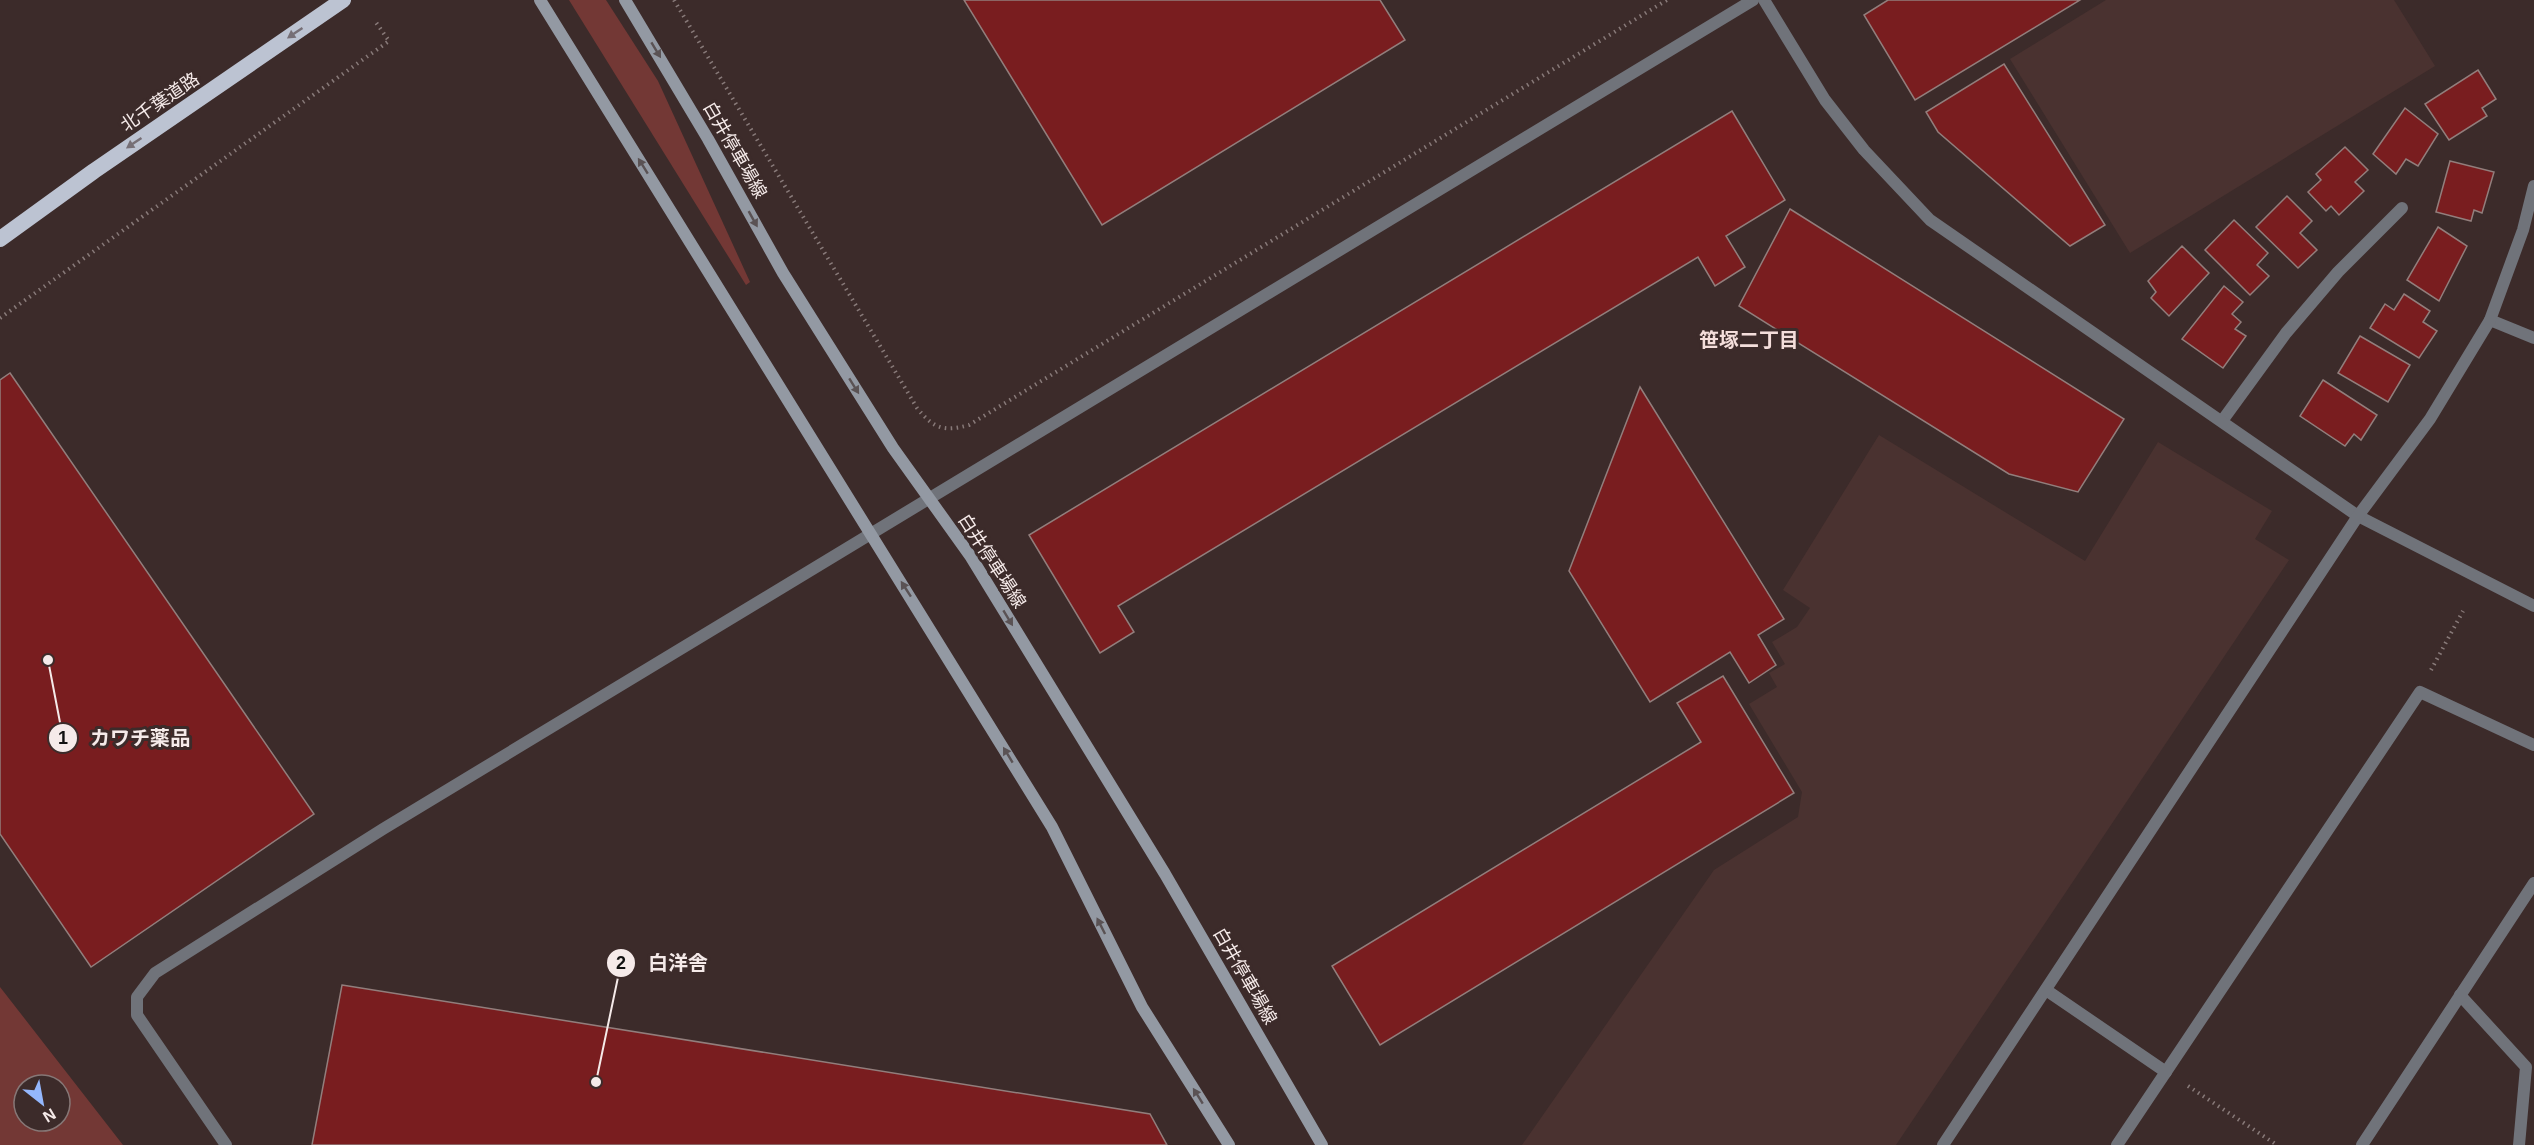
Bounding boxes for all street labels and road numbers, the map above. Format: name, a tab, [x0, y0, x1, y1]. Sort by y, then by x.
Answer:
street label: 北千葉道路	[117, 69, 203, 135]
street label: 白井停車場線	[699, 98, 771, 202]
street label: 白井停車場線	[954, 510, 1030, 612]
street label: 白井停車場線	[1209, 924, 1281, 1028]

